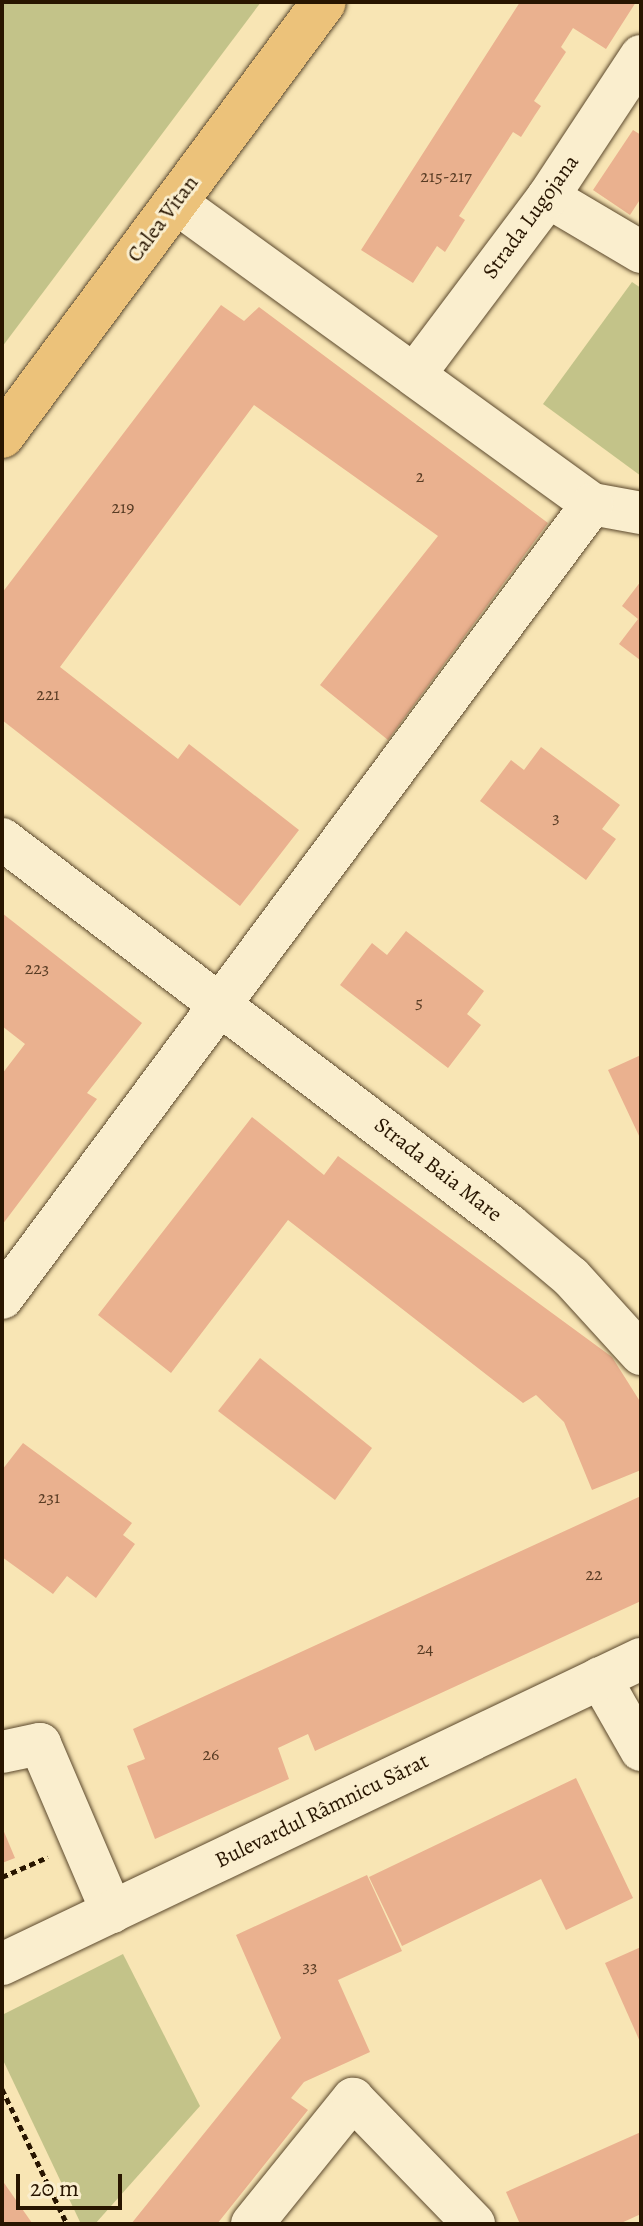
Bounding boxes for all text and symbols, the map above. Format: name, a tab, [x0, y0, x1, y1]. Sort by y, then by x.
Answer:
street label: Strada Lugojana	[477, 150, 585, 284]
house number: 215-217	[420, 165, 472, 187]
street label: Calea Vitan	[122, 170, 204, 268]
house number: 2	[416, 465, 424, 487]
house number: 219	[112, 496, 134, 518]
house number: 221	[36, 683, 60, 705]
house number: 3	[552, 806, 560, 828]
house number: 223	[25, 957, 49, 979]
house number: 5	[415, 991, 423, 1013]
street label: Strada Baia Mare	[369, 1112, 507, 1228]
house number: 231	[38, 1486, 60, 1508]
house number: 22	[585, 1563, 603, 1585]
house number: 24	[417, 1637, 433, 1659]
house number: 26	[203, 1743, 219, 1765]
street label: Bulevardul Râmnicu Sărat	[211, 1748, 433, 1874]
house number: 33	[303, 1955, 317, 1977]
scale bar	[20, 2158, 126, 2208]
text: 20 m	[30, 2172, 79, 2204]

